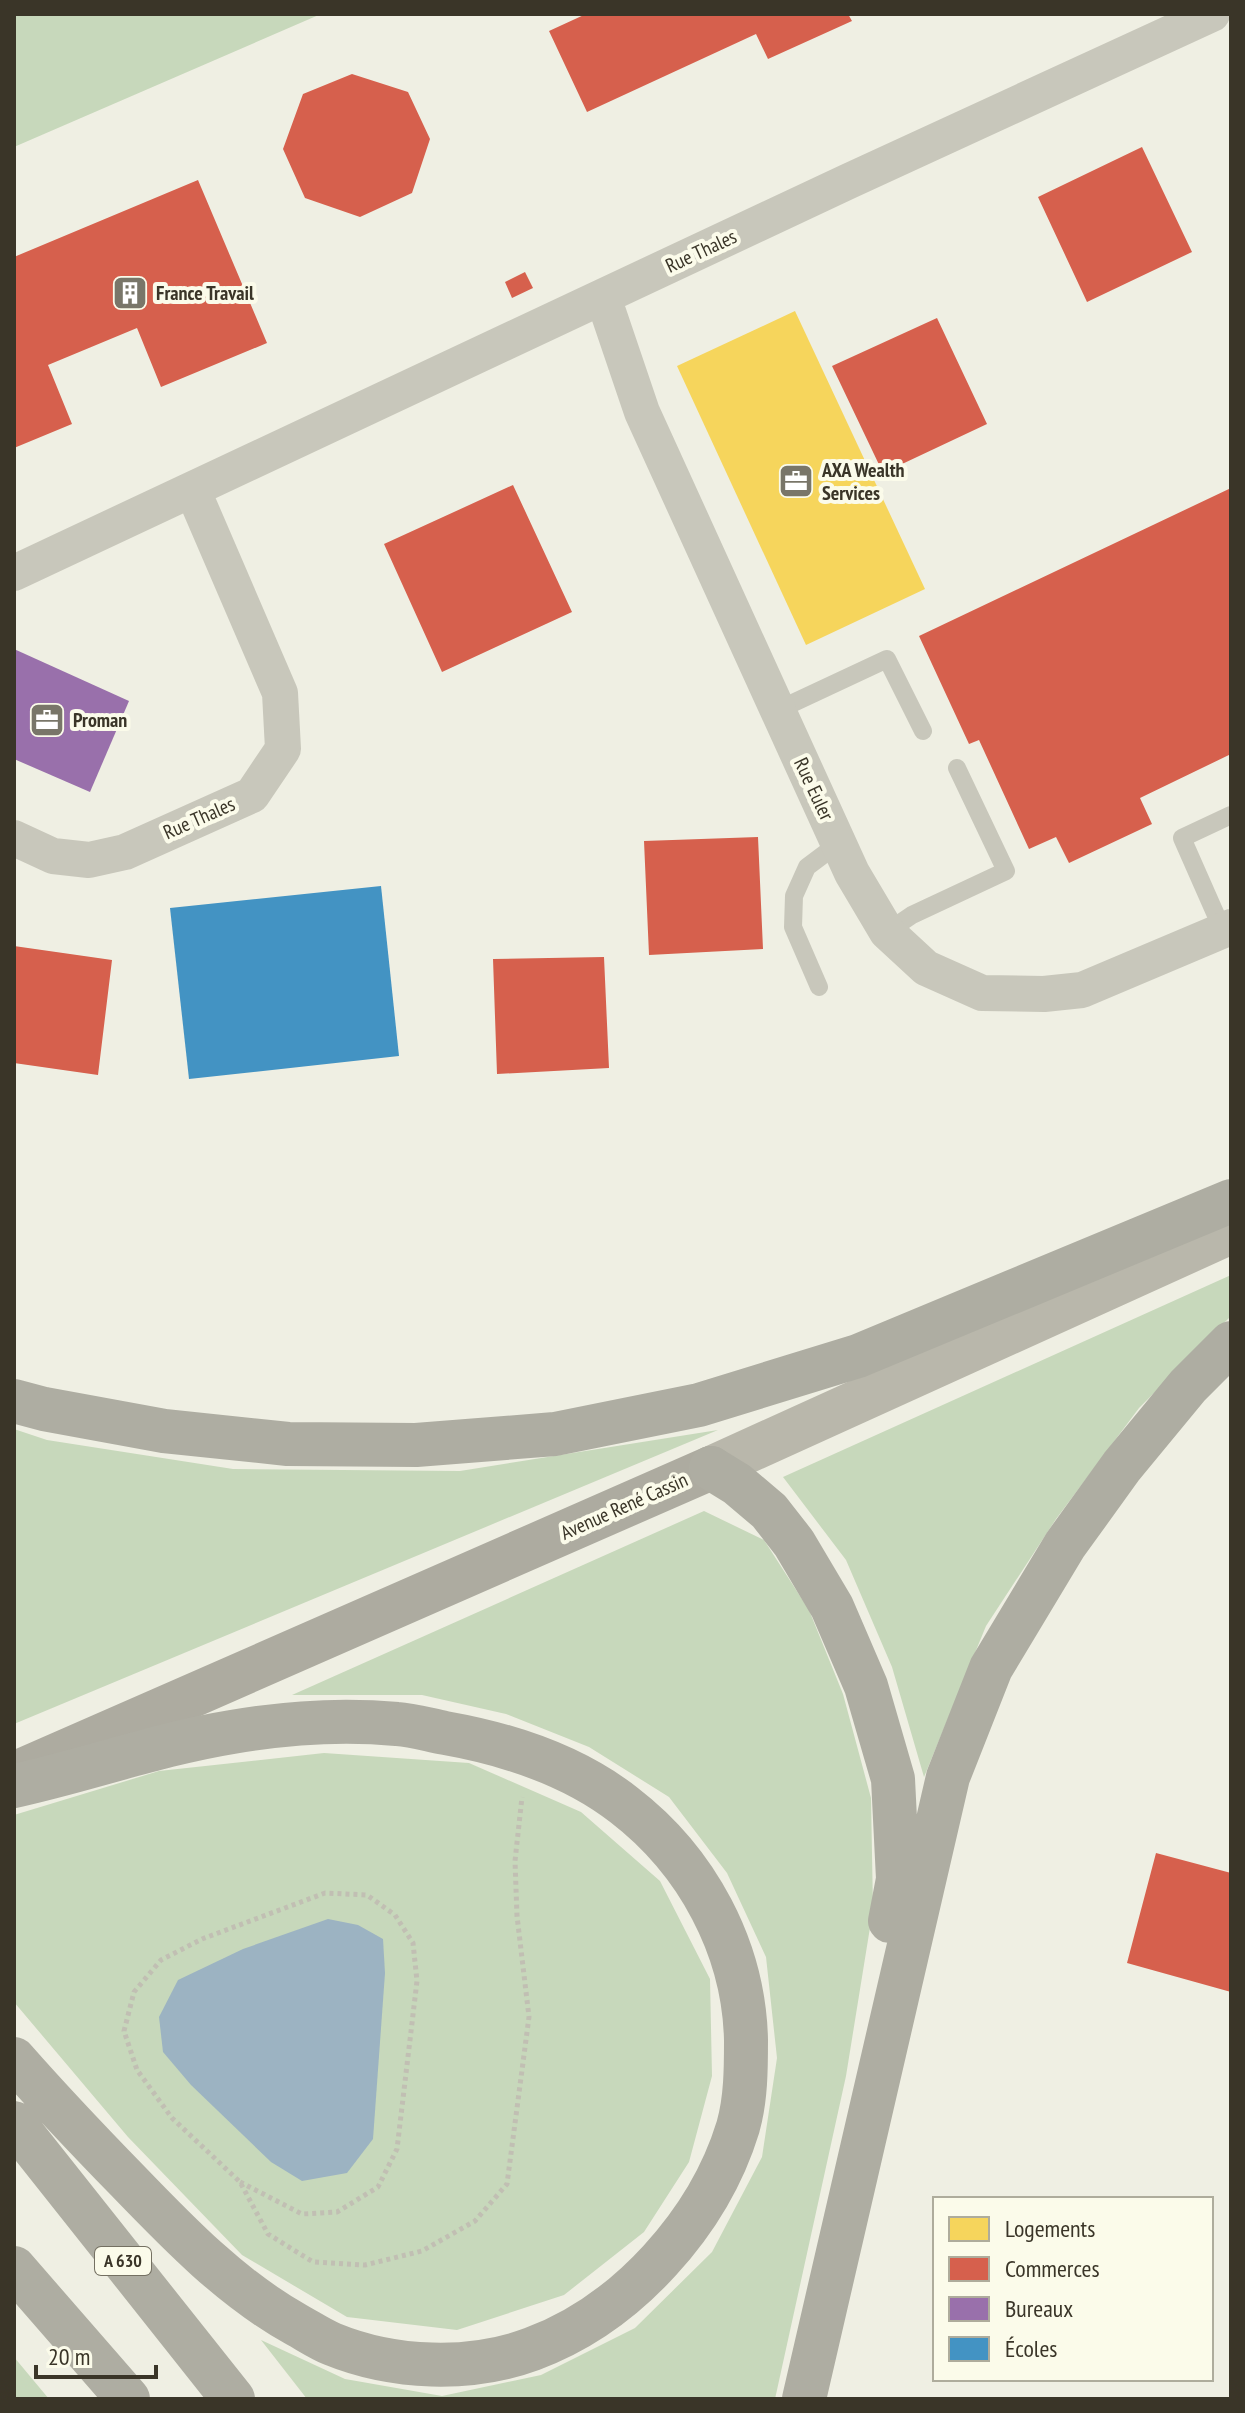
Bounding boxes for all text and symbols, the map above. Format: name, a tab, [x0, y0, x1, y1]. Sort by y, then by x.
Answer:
street label: Rue Thales	[661, 223, 741, 279]
building icon: France Travail	[111, 274, 149, 312]
place label: France Travail	[156, 280, 254, 306]
place label: AXA Wealth Services	[821, 457, 904, 506]
office icon: AXA Wealth Services	[777, 462, 815, 500]
office icon: Proman	[28, 701, 66, 739]
place label: Proman	[73, 707, 127, 733]
street label: Rue Euler	[788, 753, 840, 825]
street label: Rue Thales	[159, 791, 239, 845]
street label: Avenue René Cassin	[556, 1466, 692, 1546]
legend	[933, 2197, 1213, 2381]
text: Logements	[1005, 2213, 1095, 2244]
road number: A 630	[95, 2247, 151, 2275]
text: Commerces	[1005, 2253, 1100, 2284]
text: Bureaux	[1005, 2293, 1073, 2324]
scale bar	[36, 2329, 156, 2379]
text: Écoles	[1005, 2333, 1057, 2364]
text: 20 m	[48, 2341, 90, 2372]

